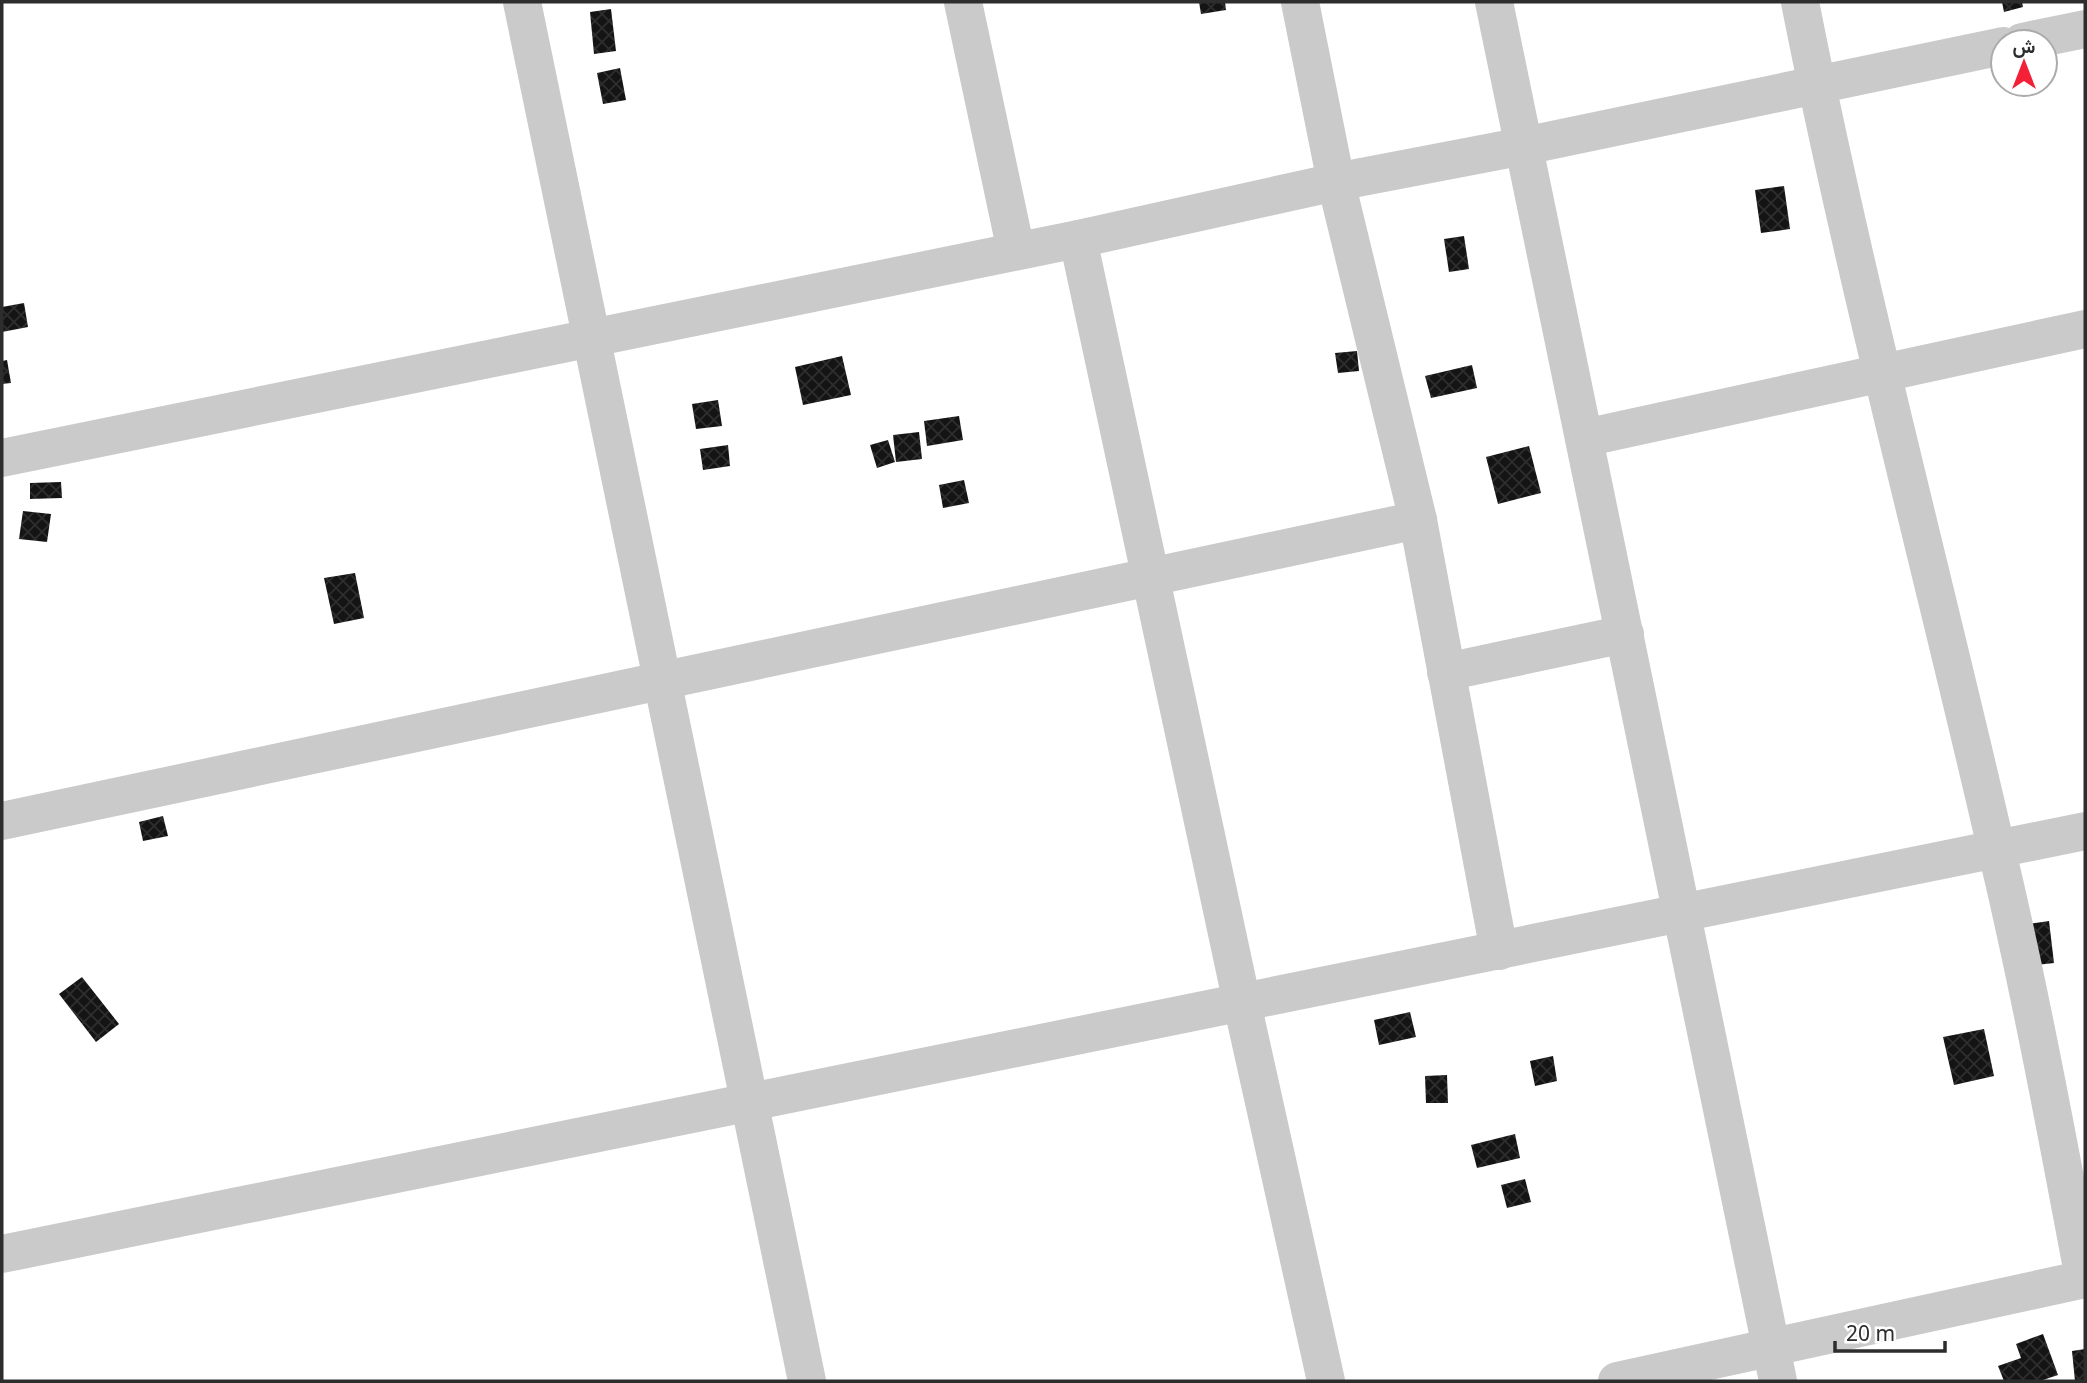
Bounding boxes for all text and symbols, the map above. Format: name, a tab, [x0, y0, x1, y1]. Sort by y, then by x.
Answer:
north arrow	[1989, 28, 2059, 98]
text: ش	[2013, 33, 2036, 59]
scale bar	[1835, 1310, 1945, 1354]
text: 20 m	[1846, 1319, 1895, 1347]

